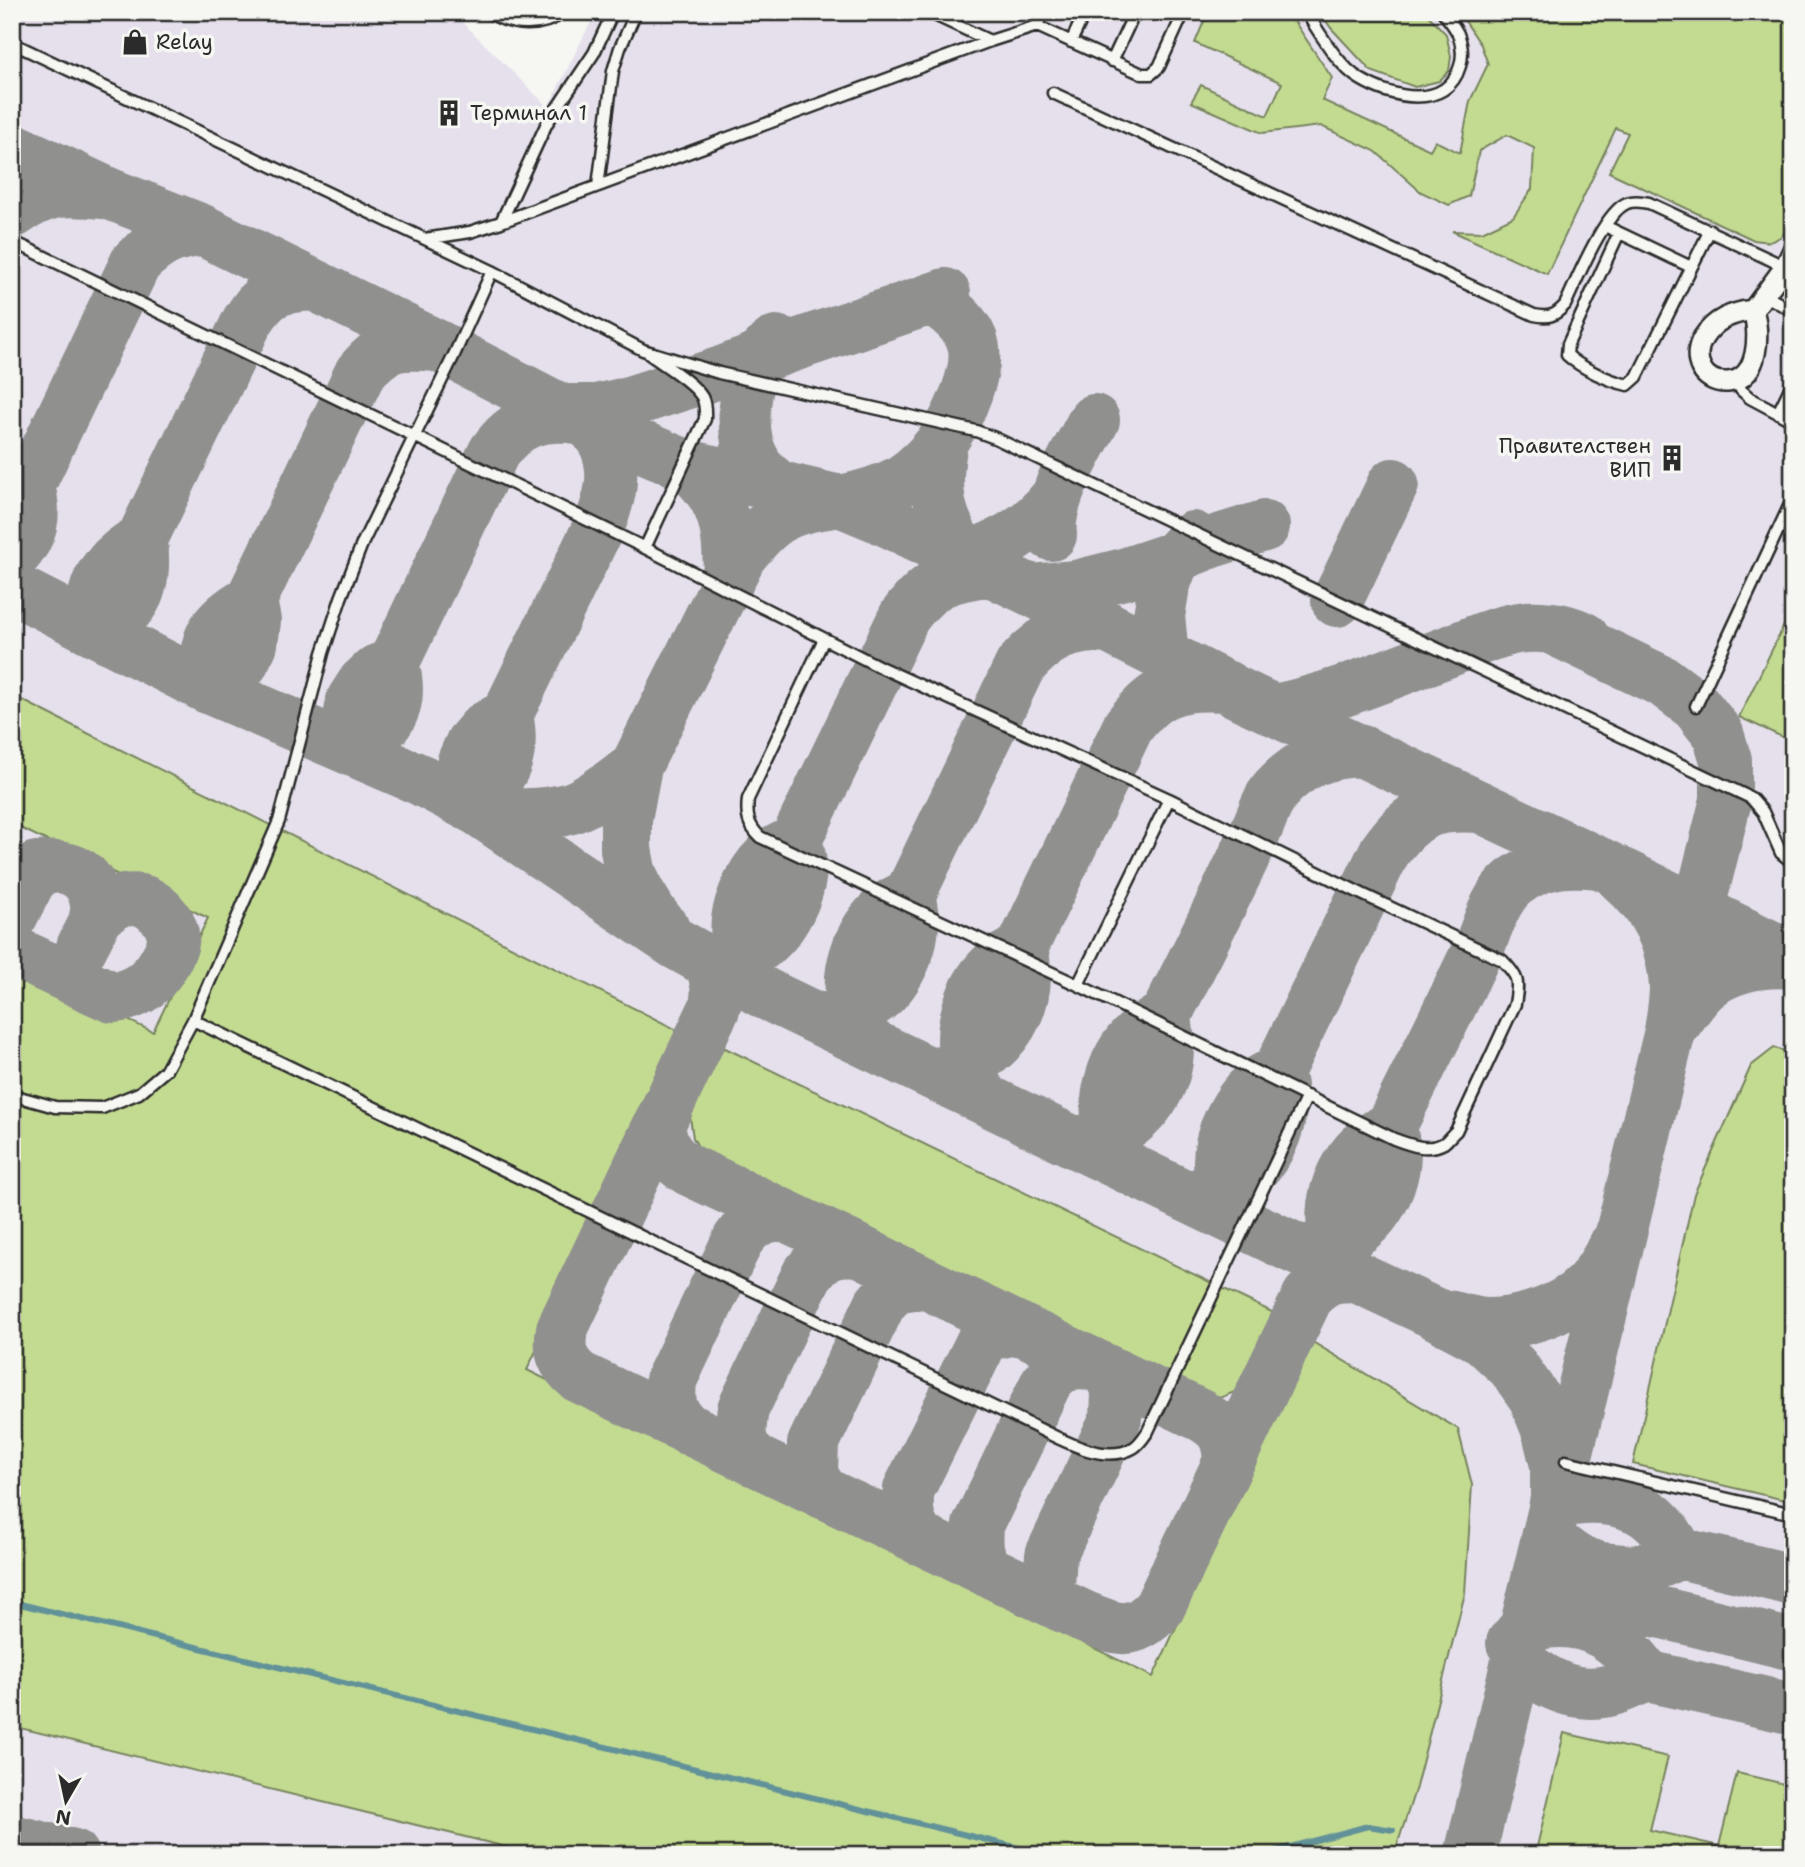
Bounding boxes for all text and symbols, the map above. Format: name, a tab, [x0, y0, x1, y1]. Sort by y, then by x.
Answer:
shop icon: Relay	[120, 27, 150, 57]
place label: Relay	[156, 28, 213, 56]
building icon: Терминал 1	[434, 98, 464, 128]
place label: Терминал 1	[470, 99, 587, 127]
place label: Правителствен ВИП	[1499, 432, 1651, 484]
building icon: Правителствен ВИП	[1657, 443, 1687, 473]
north arrow	[32, 1766, 102, 1836]
text: N	[54, 1804, 73, 1831]

